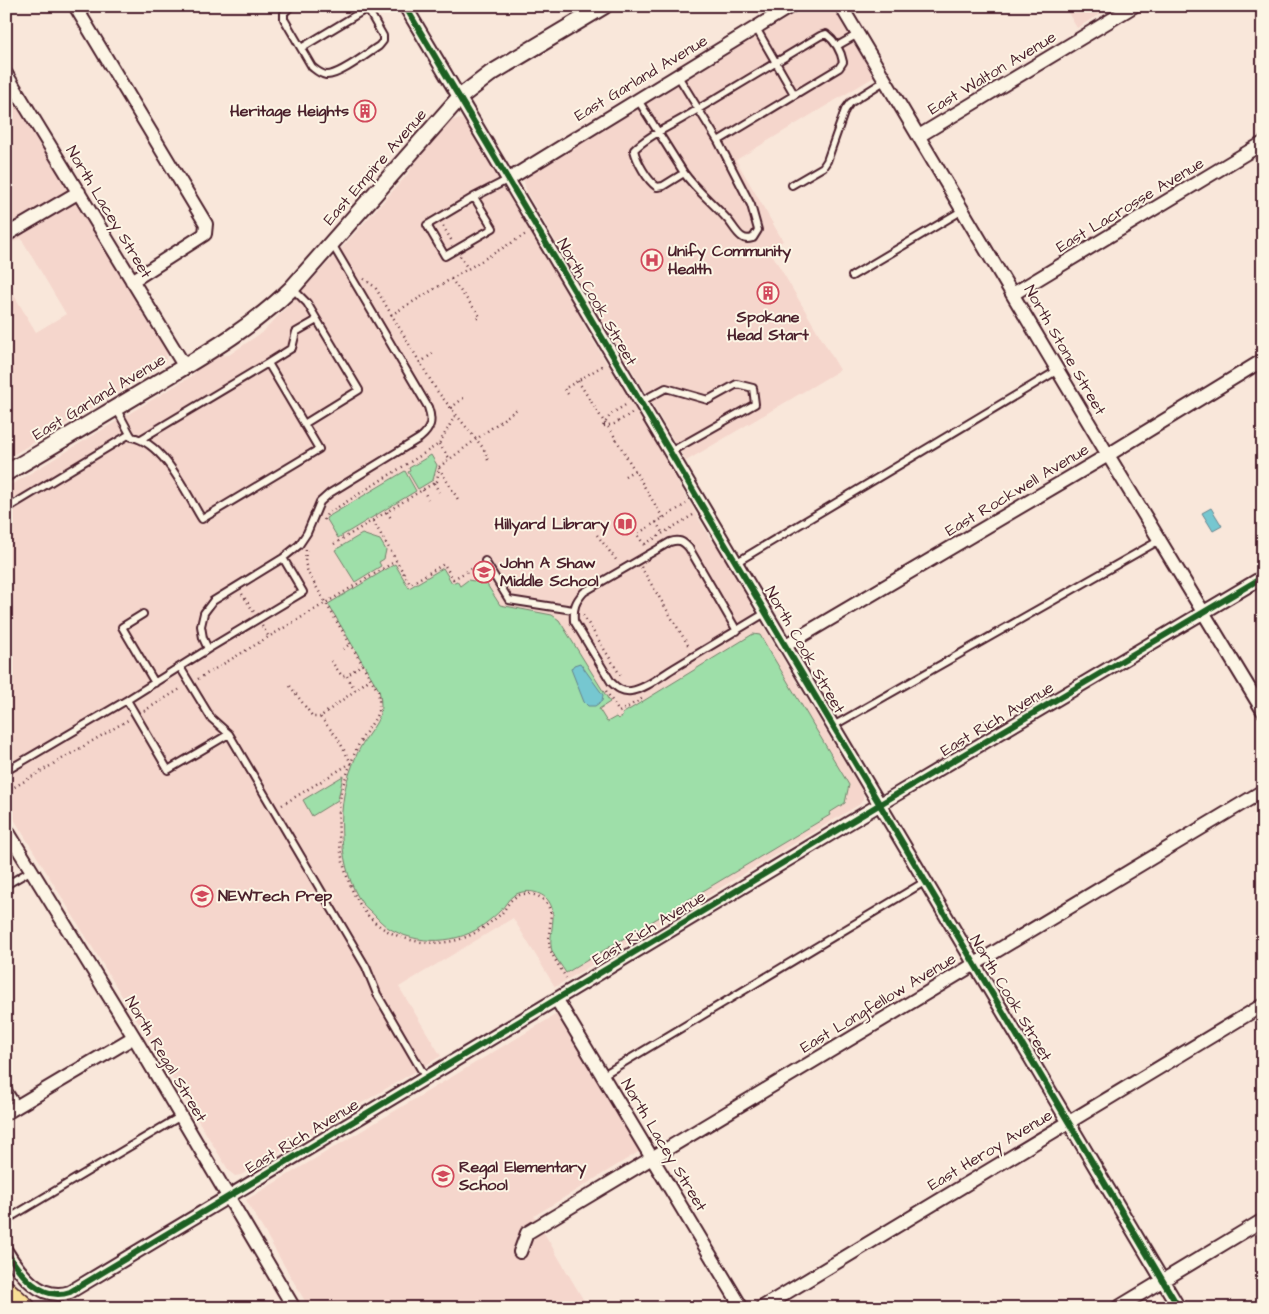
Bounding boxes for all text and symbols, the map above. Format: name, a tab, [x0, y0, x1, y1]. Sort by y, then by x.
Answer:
street label: East Walton Avenue	[924, 26, 1061, 120]
street label: East Garland Avenue	[570, 29, 712, 127]
building icon: Heritage Heights	[353, 99, 377, 123]
place label: Heritage Heights	[230, 100, 349, 124]
street label: East Empire Avenue	[318, 104, 432, 230]
street label: North Lacey Street	[60, 142, 158, 283]
street label: East Lacrosse Avenue	[1052, 152, 1208, 258]
street label: North Cook Street	[552, 234, 643, 370]
place label: Unify Community Health	[668, 240, 791, 280]
hospital icon: Unify Community Health	[640, 248, 664, 272]
building icon: Spokane Head Start	[756, 281, 780, 305]
street label: North Stone Street	[1019, 281, 1111, 420]
place label: Spokane Head Start	[727, 306, 809, 346]
street label: East Garland Avenue	[28, 348, 170, 446]
street label: East Rockwell Avenue	[941, 438, 1093, 542]
library icon: Hillyard Library	[613, 512, 637, 536]
place label: Hillyard Library	[494, 513, 609, 536]
place label: John A Shaw Middle School	[499, 552, 599, 592]
school or university icon: John A Shaw Middle School	[472, 560, 496, 584]
street label: North Cook Street	[760, 582, 851, 718]
street label: East Rich Avenue	[936, 676, 1058, 762]
school or university icon: NEWTech Prep	[190, 884, 214, 908]
place label: NEWTech Prep	[218, 885, 332, 907]
street label: East Rich Avenue	[588, 885, 710, 971]
street label: North Cook Street	[965, 931, 1058, 1066]
street label: East Longfellow Avenue	[796, 947, 961, 1059]
street label: North Regal Street	[119, 992, 213, 1127]
street label: North Lacey Street	[615, 1075, 713, 1216]
street label: East Rich Avenue	[241, 1093, 363, 1179]
street label: East Heroy Avenue	[924, 1104, 1057, 1197]
place label: Regal Elementary School	[458, 1156, 587, 1196]
school or university icon: Regal Elementary School	[431, 1164, 455, 1188]

